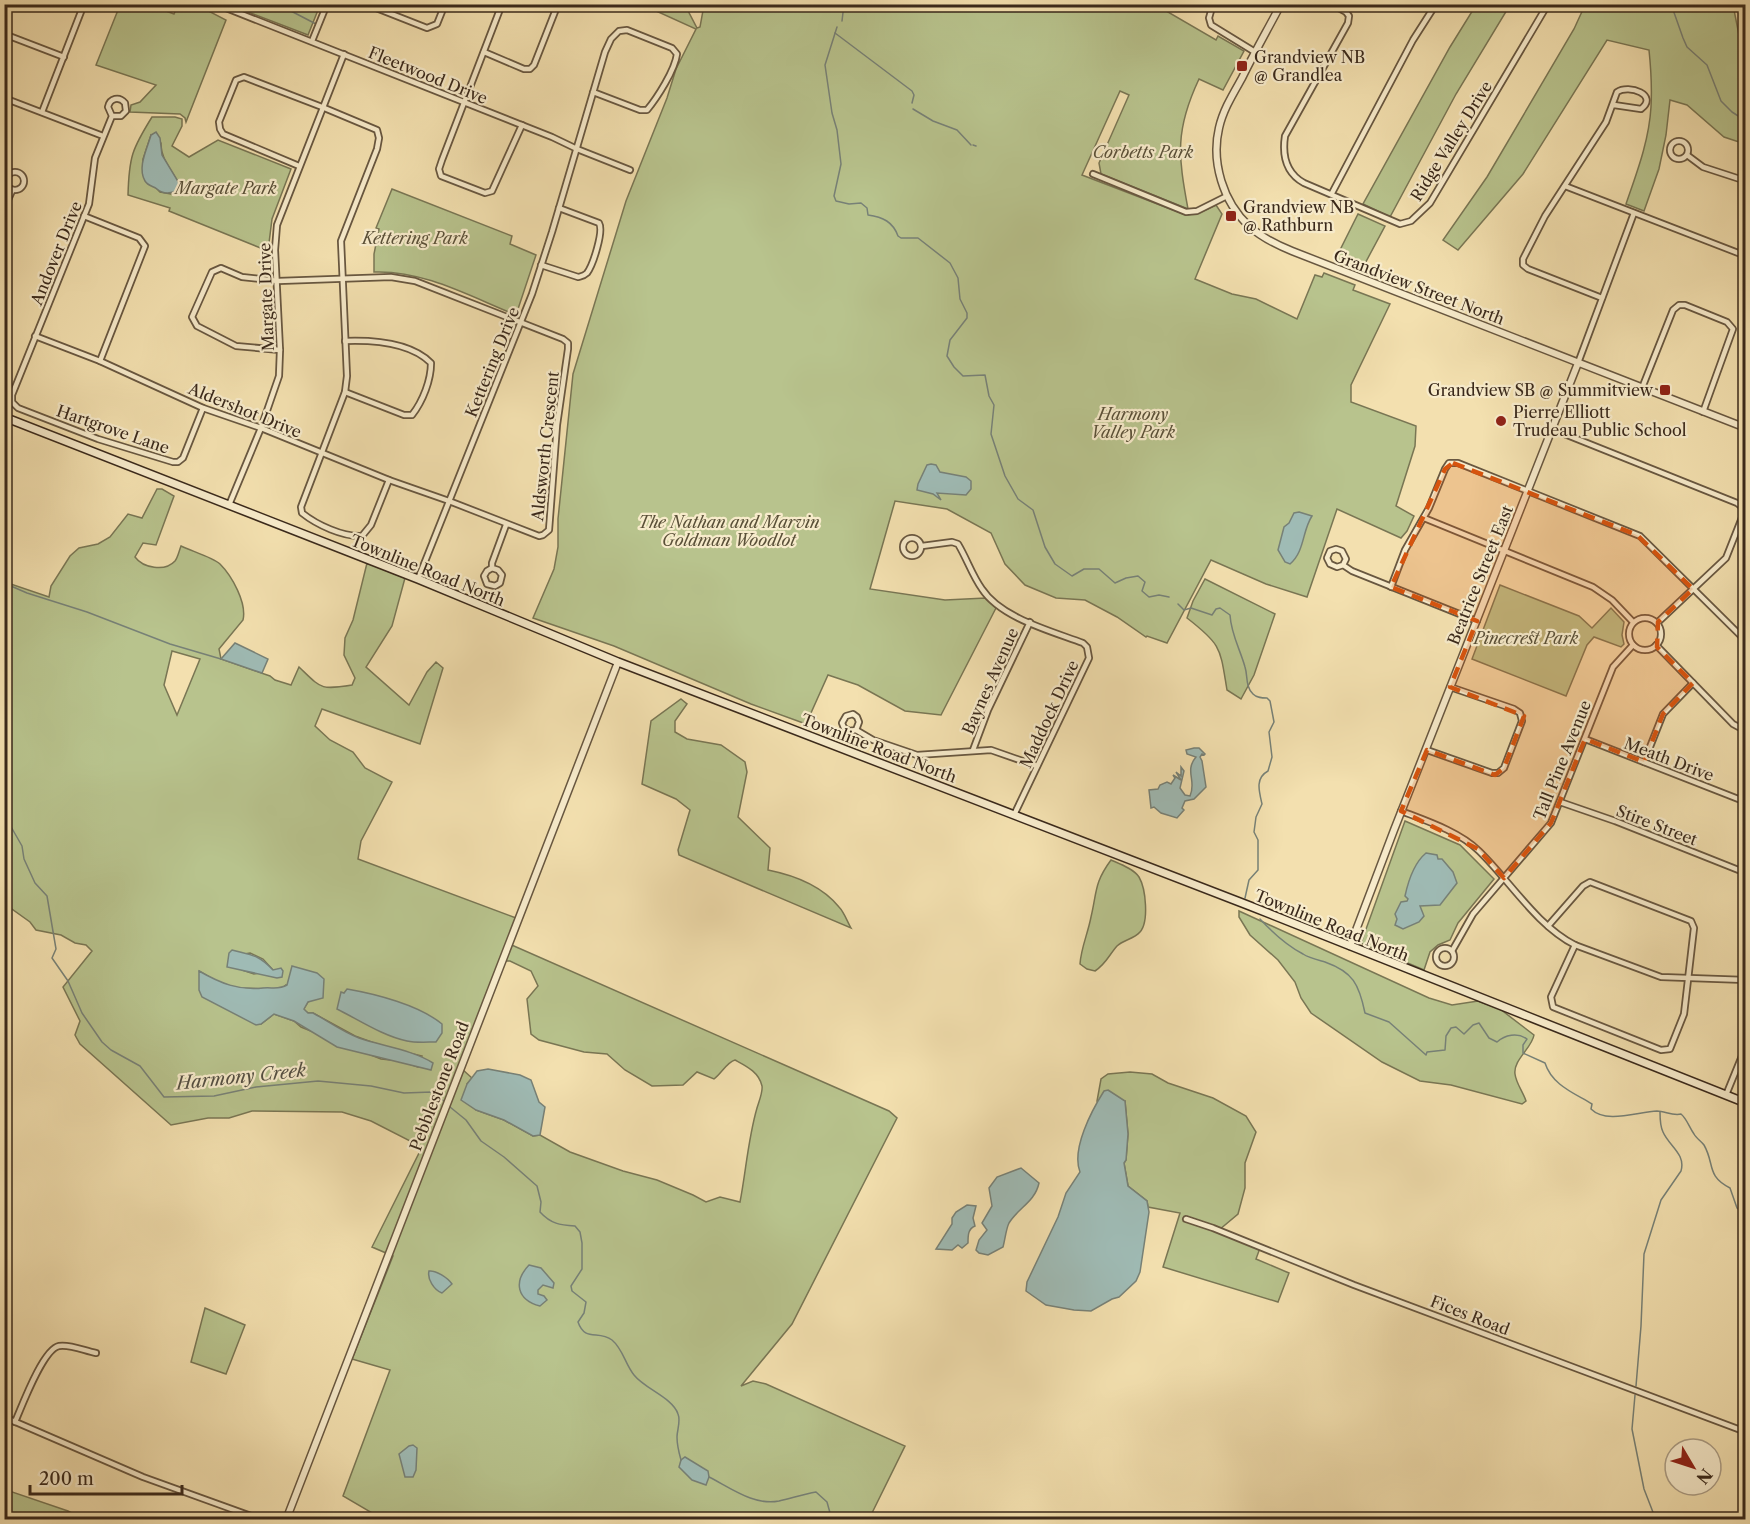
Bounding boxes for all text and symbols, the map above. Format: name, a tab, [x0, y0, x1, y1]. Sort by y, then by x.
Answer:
street label: Fleetwood Drive	[366, 42, 491, 108]
place label: Grandview NB @ Grandlea	[1254, 47, 1365, 85]
marker: Grandview NB @ Grandlea	[1235, 59, 1249, 73]
street label: Ridge Valley Drive	[1406, 77, 1496, 205]
park label: Corbetts Park	[1093, 142, 1194, 162]
park label: Margate Park	[173, 178, 277, 198]
place label: Grandview NB @ Rathburn	[1243, 197, 1354, 235]
street label: Andover Drive	[26, 198, 86, 309]
marker: Grandview NB @ Rathburn	[1224, 209, 1238, 223]
park label: Kettering Park	[360, 228, 468, 248]
street label: Margate Drive	[254, 242, 278, 352]
street label: Grandview Street North	[1331, 245, 1507, 329]
street label: Kettering Drive	[461, 304, 523, 420]
street label: Aldsworth Crescent	[527, 370, 563, 523]
street label: Aldershot Drive	[185, 378, 305, 442]
place label: Grandview SB @ Summitview	[1428, 380, 1654, 400]
marker: Grandview SB @ Summitview	[1658, 383, 1672, 397]
street label: Hartgrove Lane	[54, 400, 172, 458]
place label: Pierre Elliott Trudeau Public School	[1513, 402, 1687, 440]
park label: Harmony Valley Park	[1091, 404, 1176, 442]
marker: Pierre Elliott Trudeau Public School	[1494, 414, 1508, 428]
street label: Beatrice Street East	[1443, 502, 1517, 648]
park label: The Nathan and Marvin Goldman Woodlot	[638, 512, 820, 550]
street label: Townline Road North	[348, 530, 508, 610]
street label: Baynes Avenue	[958, 625, 1022, 737]
park label: Pinecrest Park	[1472, 628, 1579, 648]
street label: Maddock Drive	[1015, 657, 1083, 771]
street label: Tall Pine Avenue	[1529, 697, 1595, 823]
street label: Townline Road North	[798, 709, 960, 787]
street label: Meath Drive	[1621, 733, 1717, 785]
street label: Stire Street	[1614, 800, 1701, 850]
street label: Townline Road North	[1252, 885, 1412, 965]
street label: Pebblestone Road	[405, 1018, 473, 1154]
water label: Harmony Creek	[173, 1059, 308, 1095]
street label: Fices Road	[1427, 1291, 1513, 1339]
north arrow	[1663, 1437, 1723, 1497]
scale bar	[30, 1458, 182, 1496]
text: N	[1692, 1465, 1717, 1488]
text: 200 m	[39, 1468, 94, 1490]

